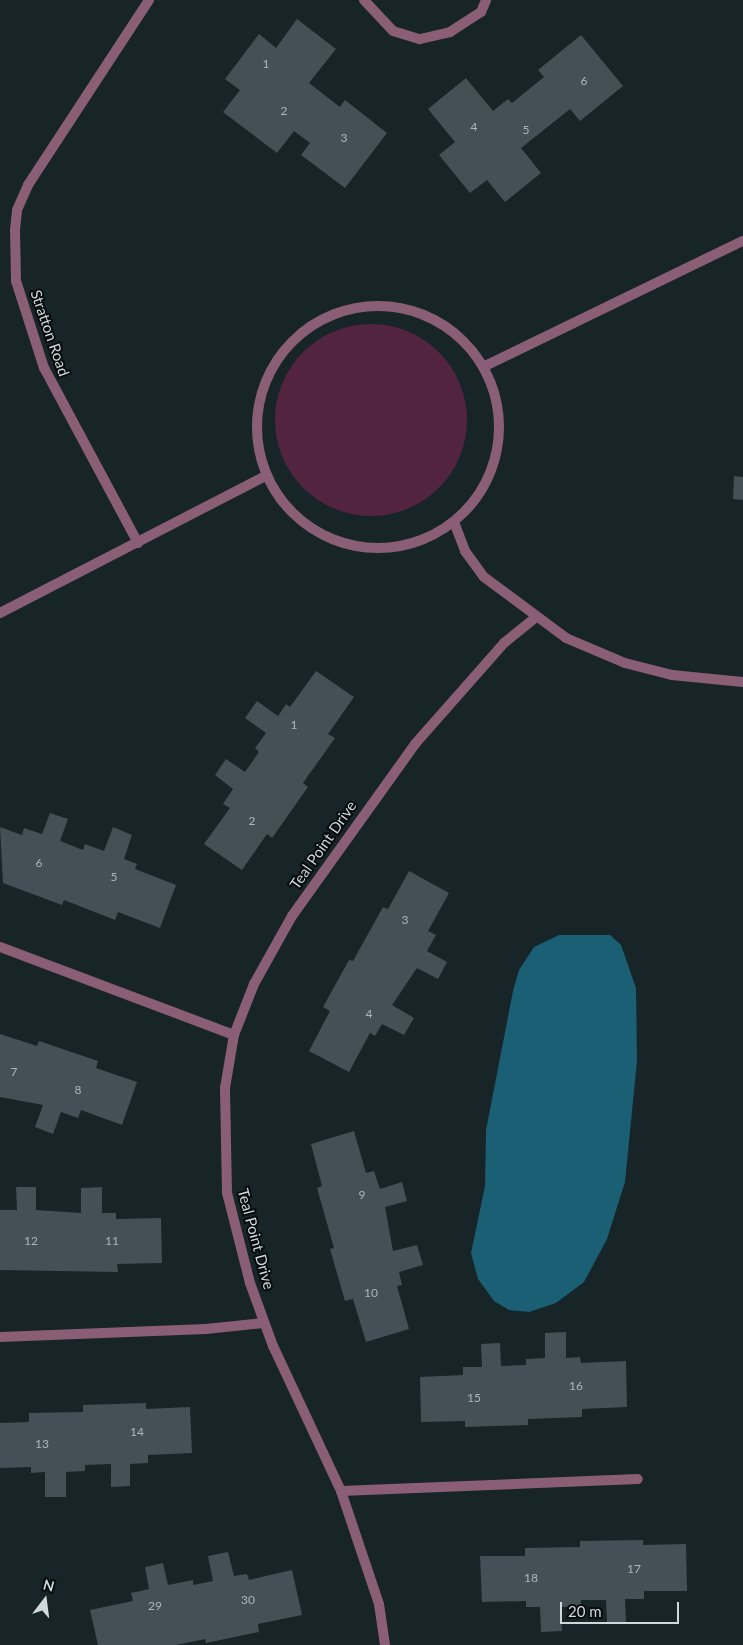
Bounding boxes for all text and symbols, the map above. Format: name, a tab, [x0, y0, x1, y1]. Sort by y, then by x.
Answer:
house number: 1	[263, 57, 269, 71]
house number: 6	[581, 74, 587, 88]
house number: 2	[281, 104, 287, 118]
house number: 4	[471, 120, 477, 134]
house number: 5	[523, 123, 529, 137]
house number: 3	[341, 131, 347, 145]
street label: Stratton Road	[27, 287, 73, 379]
house number: 1	[291, 718, 297, 732]
street label: Teal Point Drive	[286, 797, 360, 893]
house number: 2	[249, 814, 255, 828]
house number: 6	[36, 856, 42, 870]
house number: 5	[111, 870, 117, 884]
house number: 3	[402, 913, 408, 927]
house number: 4	[366, 1007, 372, 1021]
house number: 7	[11, 1065, 17, 1079]
house number: 8	[75, 1083, 81, 1097]
street label: Teal Point Drive	[234, 1187, 278, 1291]
house number: 9	[359, 1188, 365, 1202]
house number: 12	[24, 1234, 38, 1248]
house number: 11	[105, 1234, 119, 1248]
house number: 10	[364, 1286, 378, 1300]
house number: 16	[569, 1379, 583, 1393]
house number: 15	[467, 1391, 481, 1405]
house number: 14	[130, 1425, 144, 1439]
house number: 13	[35, 1437, 49, 1451]
house number: 17	[627, 1562, 641, 1576]
house number: 18	[524, 1571, 538, 1585]
north arrow	[20, 1575, 70, 1625]
text: N	[42, 1575, 56, 1595]
scale bar	[563, 1592, 682, 1624]
house number: 30	[241, 1593, 255, 1607]
house number: 29	[148, 1599, 162, 1613]
text: 20 m	[568, 1602, 602, 1620]

